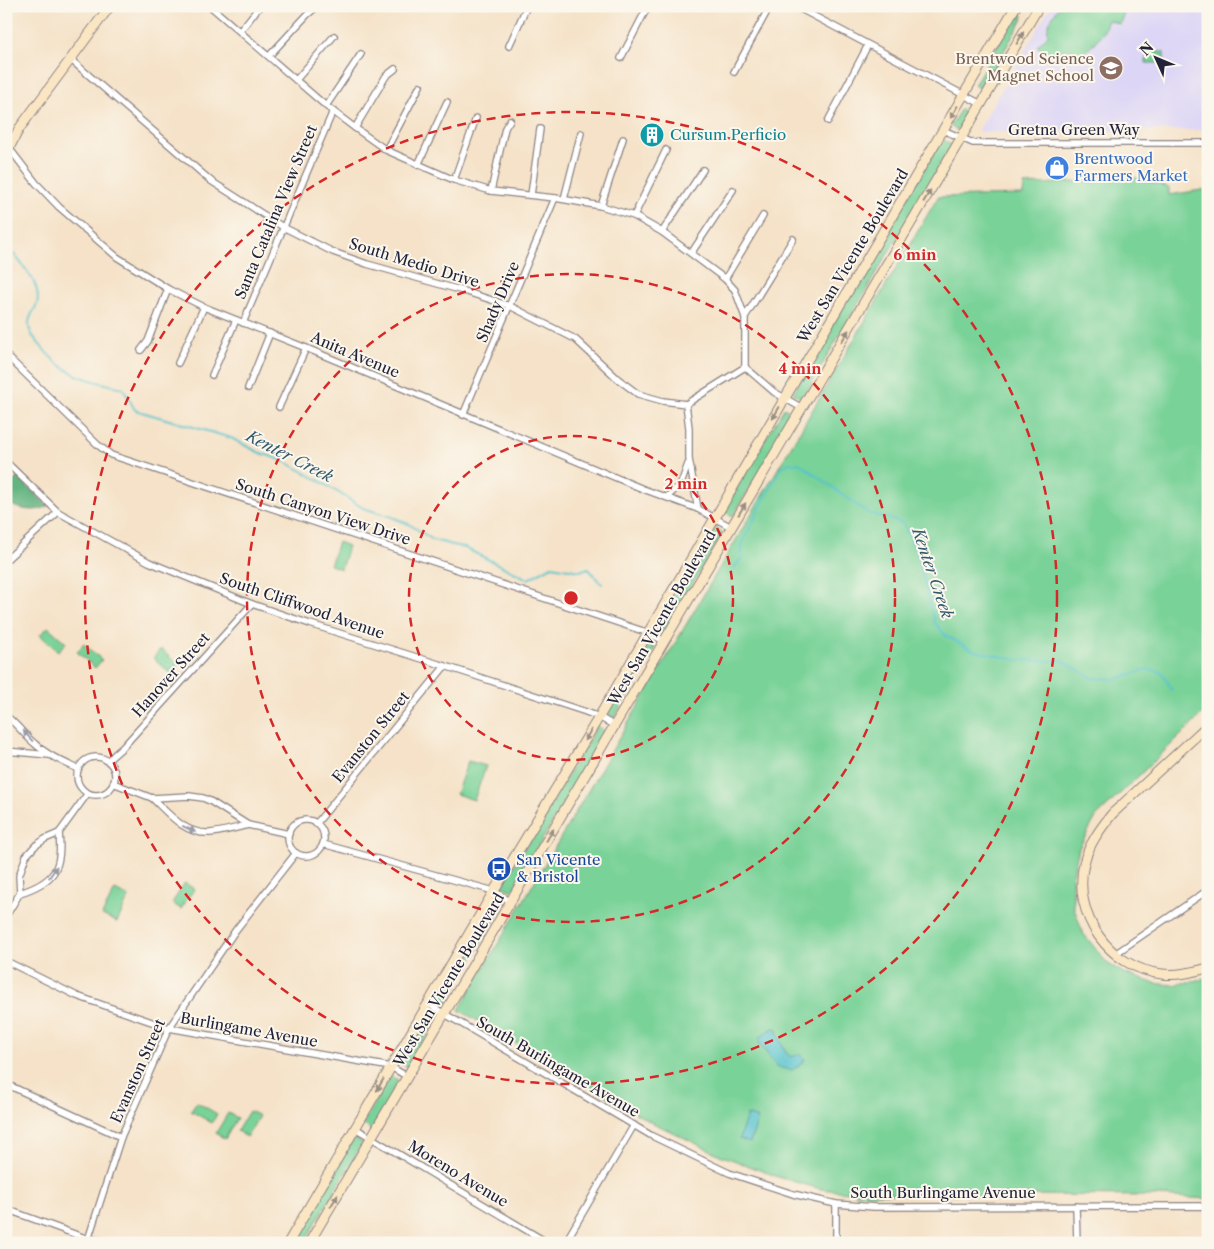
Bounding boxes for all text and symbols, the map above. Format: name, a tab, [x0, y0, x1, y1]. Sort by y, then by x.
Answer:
one-way arrow	[1016, 31, 1024, 46]
north arrow	[1132, 32, 1182, 82]
text: N	[1136, 38, 1157, 60]
place label: Brentwood Science Magnet School	[955, 49, 1095, 85]
school or university icon: Brentwood Science Magnet School	[1098, 55, 1124, 81]
one-way arrow	[949, 106, 958, 119]
street label: Gretna Green Way	[1008, 120, 1141, 139]
street label: Santa Catalina View Street	[230, 121, 321, 302]
building icon: Cursum Perficio	[639, 122, 665, 148]
place label: Cursum Perficio	[670, 125, 786, 144]
place label: Brentwood Farmers Market	[1074, 149, 1188, 185]
shop icon: Brentwood Farmers Market	[1044, 155, 1070, 181]
street label: West San Vicente Boulevard	[792, 165, 912, 347]
one-way arrow	[923, 190, 932, 203]
street label: South Medio Drive	[347, 234, 482, 291]
text: 6 min	[893, 245, 937, 264]
street label: Shady Drive	[472, 258, 523, 345]
street label: Anita Avenue	[307, 327, 403, 382]
one-way arrow	[840, 330, 849, 343]
text: 4 min	[778, 359, 822, 378]
one-way arrow	[772, 406, 780, 421]
water label: Kenter Creek	[242, 425, 337, 487]
street label: South Canyon View Drive	[233, 474, 413, 549]
text: 2 min	[664, 474, 708, 493]
one-way arrow	[737, 502, 746, 515]
water label: Kenter Creek	[907, 523, 958, 622]
street label: West San Vicente Boulevard	[603, 526, 720, 710]
street label: South Cliffwood Avenue	[217, 568, 387, 643]
centre of rings	[562, 589, 580, 607]
street label: Hanover Street	[128, 628, 214, 721]
street label: Evanston Street	[328, 687, 414, 786]
one-way arrow	[584, 729, 593, 742]
one-way arrow	[22, 731, 34, 743]
one-way arrow	[182, 824, 197, 833]
one-way arrow	[546, 829, 555, 842]
place label: San Vicente & Bristol	[516, 850, 600, 886]
bus stop icon: San Vicente & Bristol	[486, 856, 512, 882]
one-way arrow	[49, 865, 58, 879]
street label: West San Vicente Boulevard	[388, 889, 508, 1071]
street label: Burlingame Avenue	[179, 1008, 319, 1051]
street label: South Burlingame Avenue	[473, 1012, 643, 1121]
street label: Evanston Street	[106, 1015, 169, 1126]
one-way arrow	[375, 1079, 384, 1092]
street label: Moreno Avenue	[405, 1136, 512, 1211]
street label: South Burlingame Avenue	[850, 1183, 1036, 1202]
one-way arrow	[329, 1194, 339, 1207]

